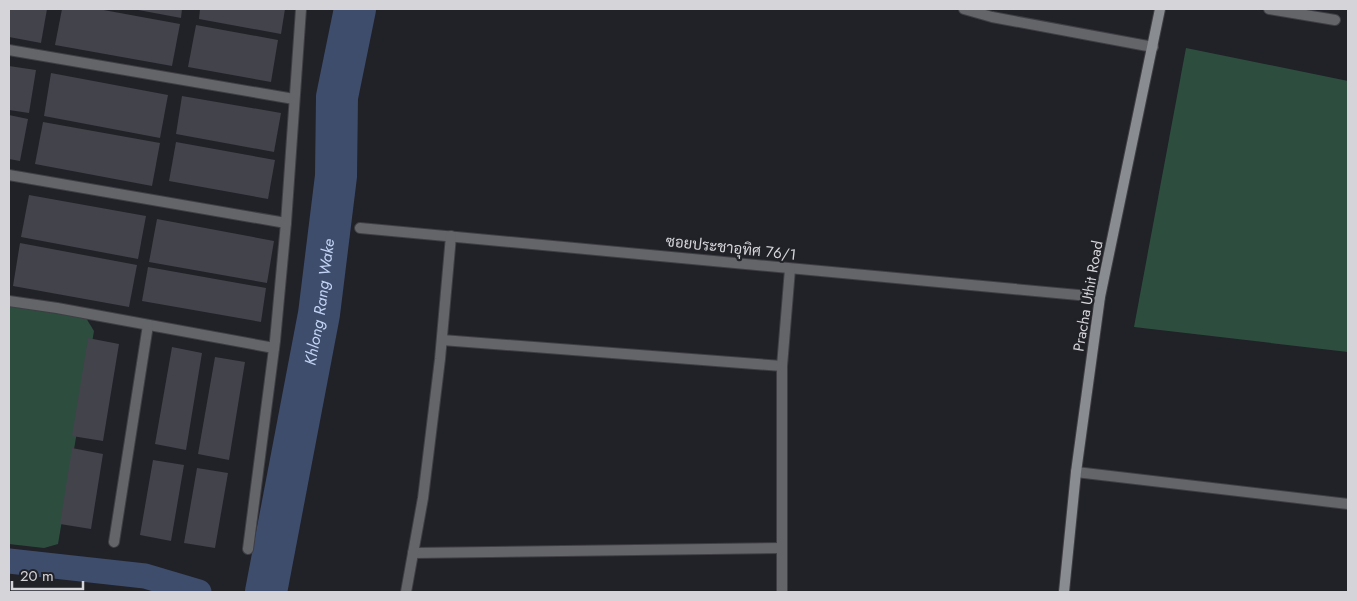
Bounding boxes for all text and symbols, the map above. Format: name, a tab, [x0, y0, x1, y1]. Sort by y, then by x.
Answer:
street label: ซอยประชาอุทิศ 76/1	[665, 230, 797, 266]
water label: Khlong Rang Wake	[299, 237, 340, 367]
street label: Pracha Uthit Road	[1067, 239, 1109, 353]
scale bar	[12, 558, 84, 590]
text: 20 m	[20, 565, 54, 587]

